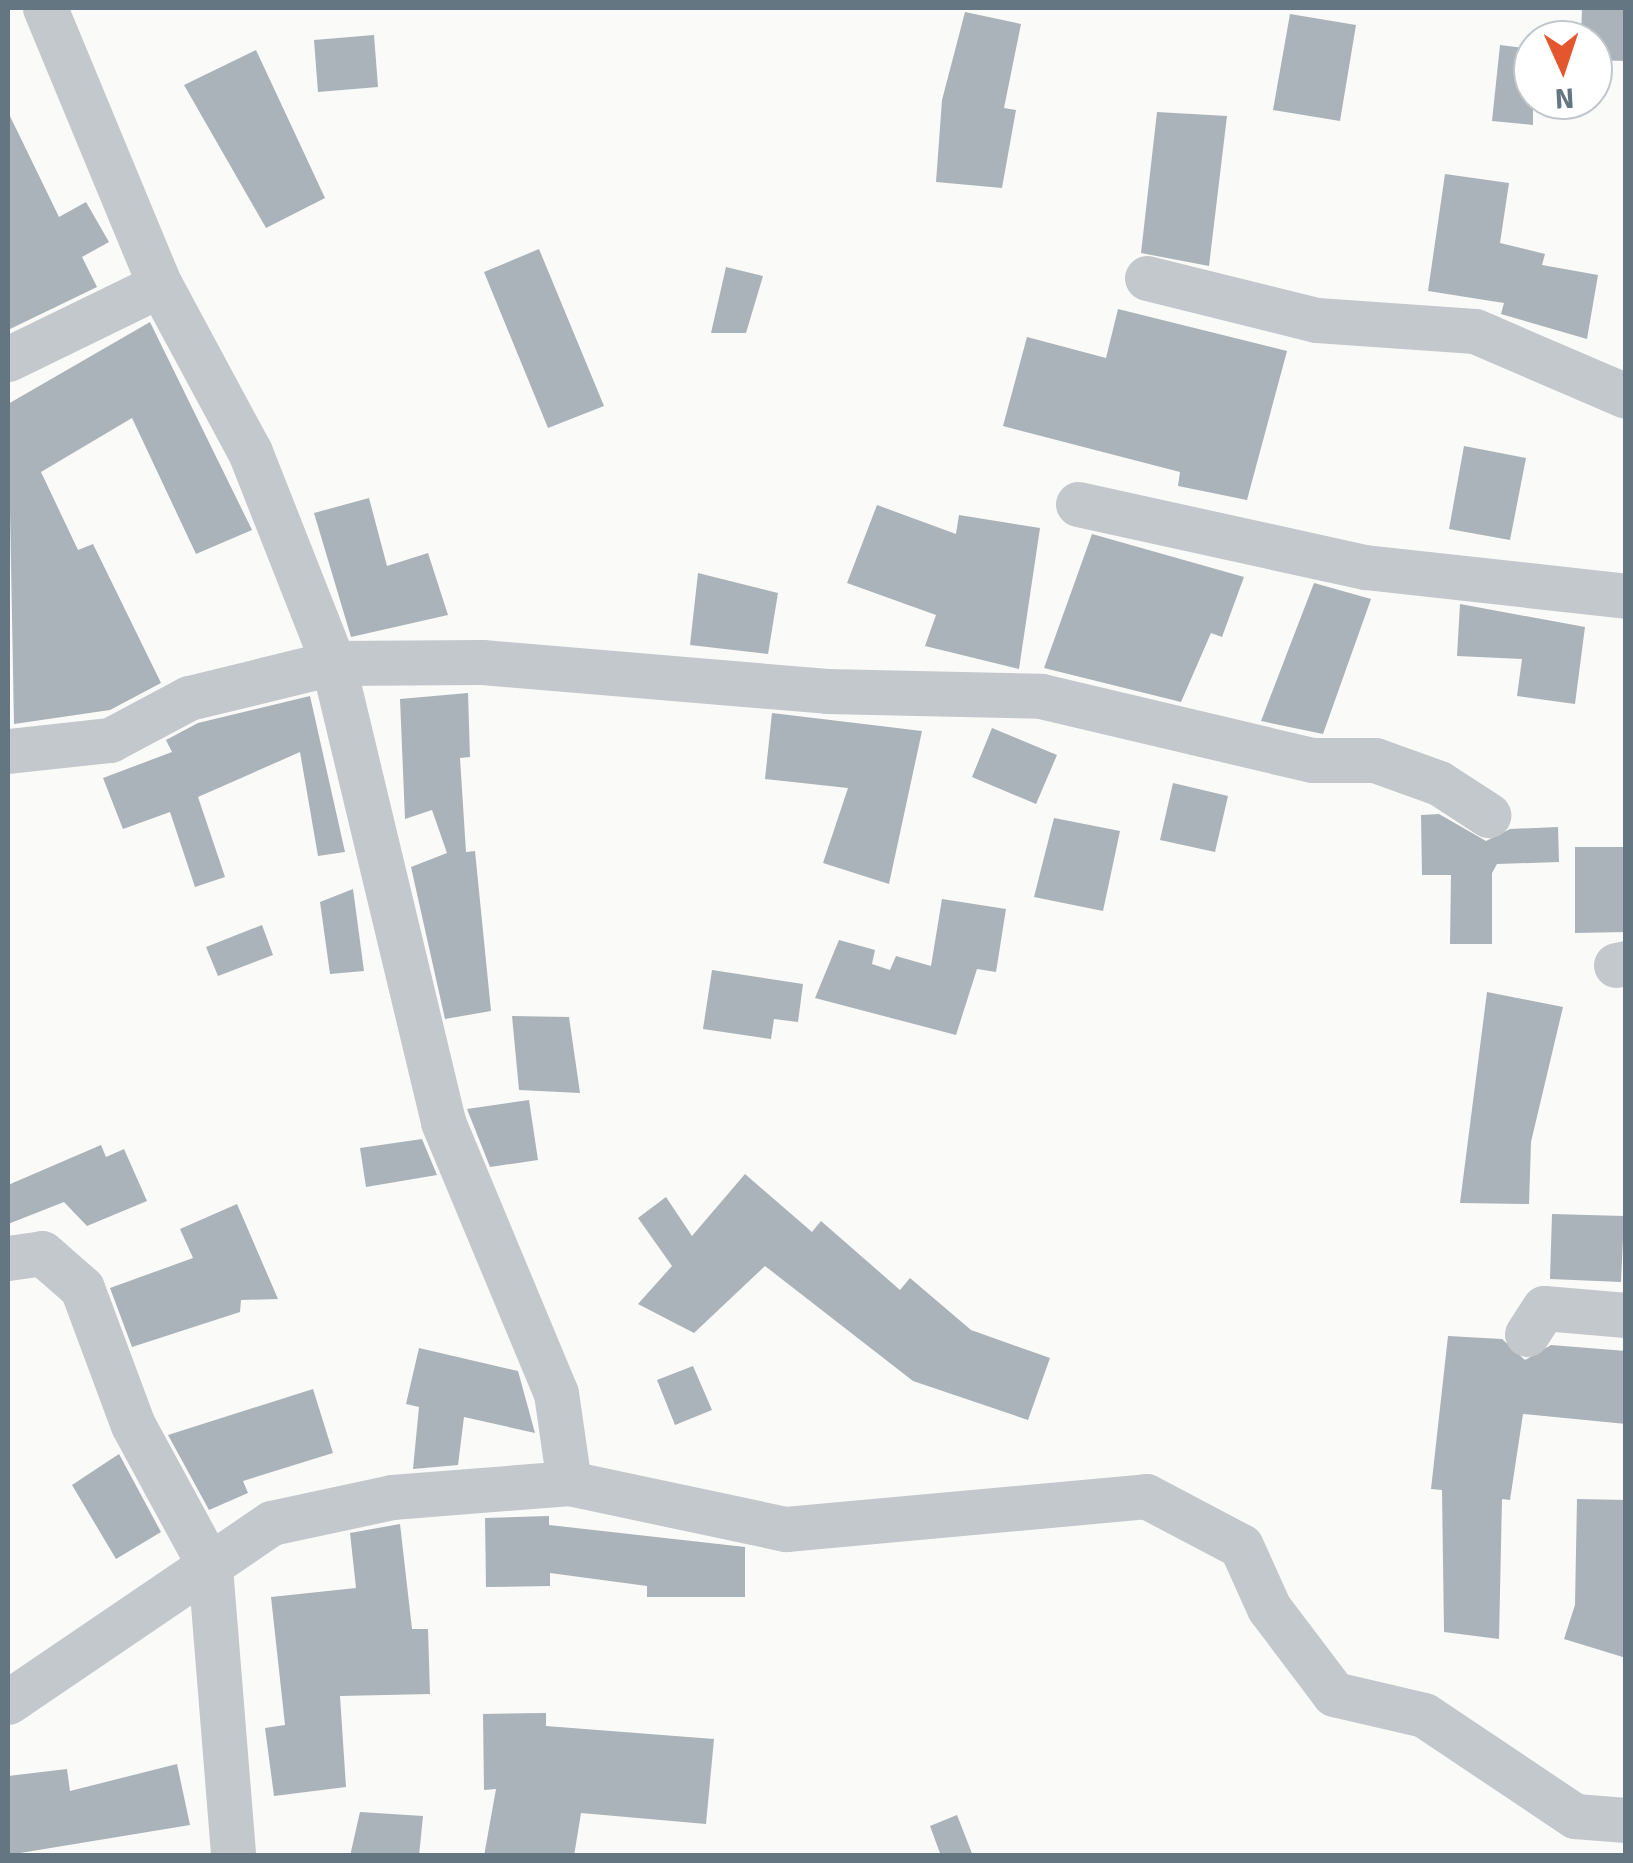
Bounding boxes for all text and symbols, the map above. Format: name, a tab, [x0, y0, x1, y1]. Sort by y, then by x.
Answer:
north arrow	[1513, 20, 1613, 120]
text: N	[1554, 80, 1575, 115]

